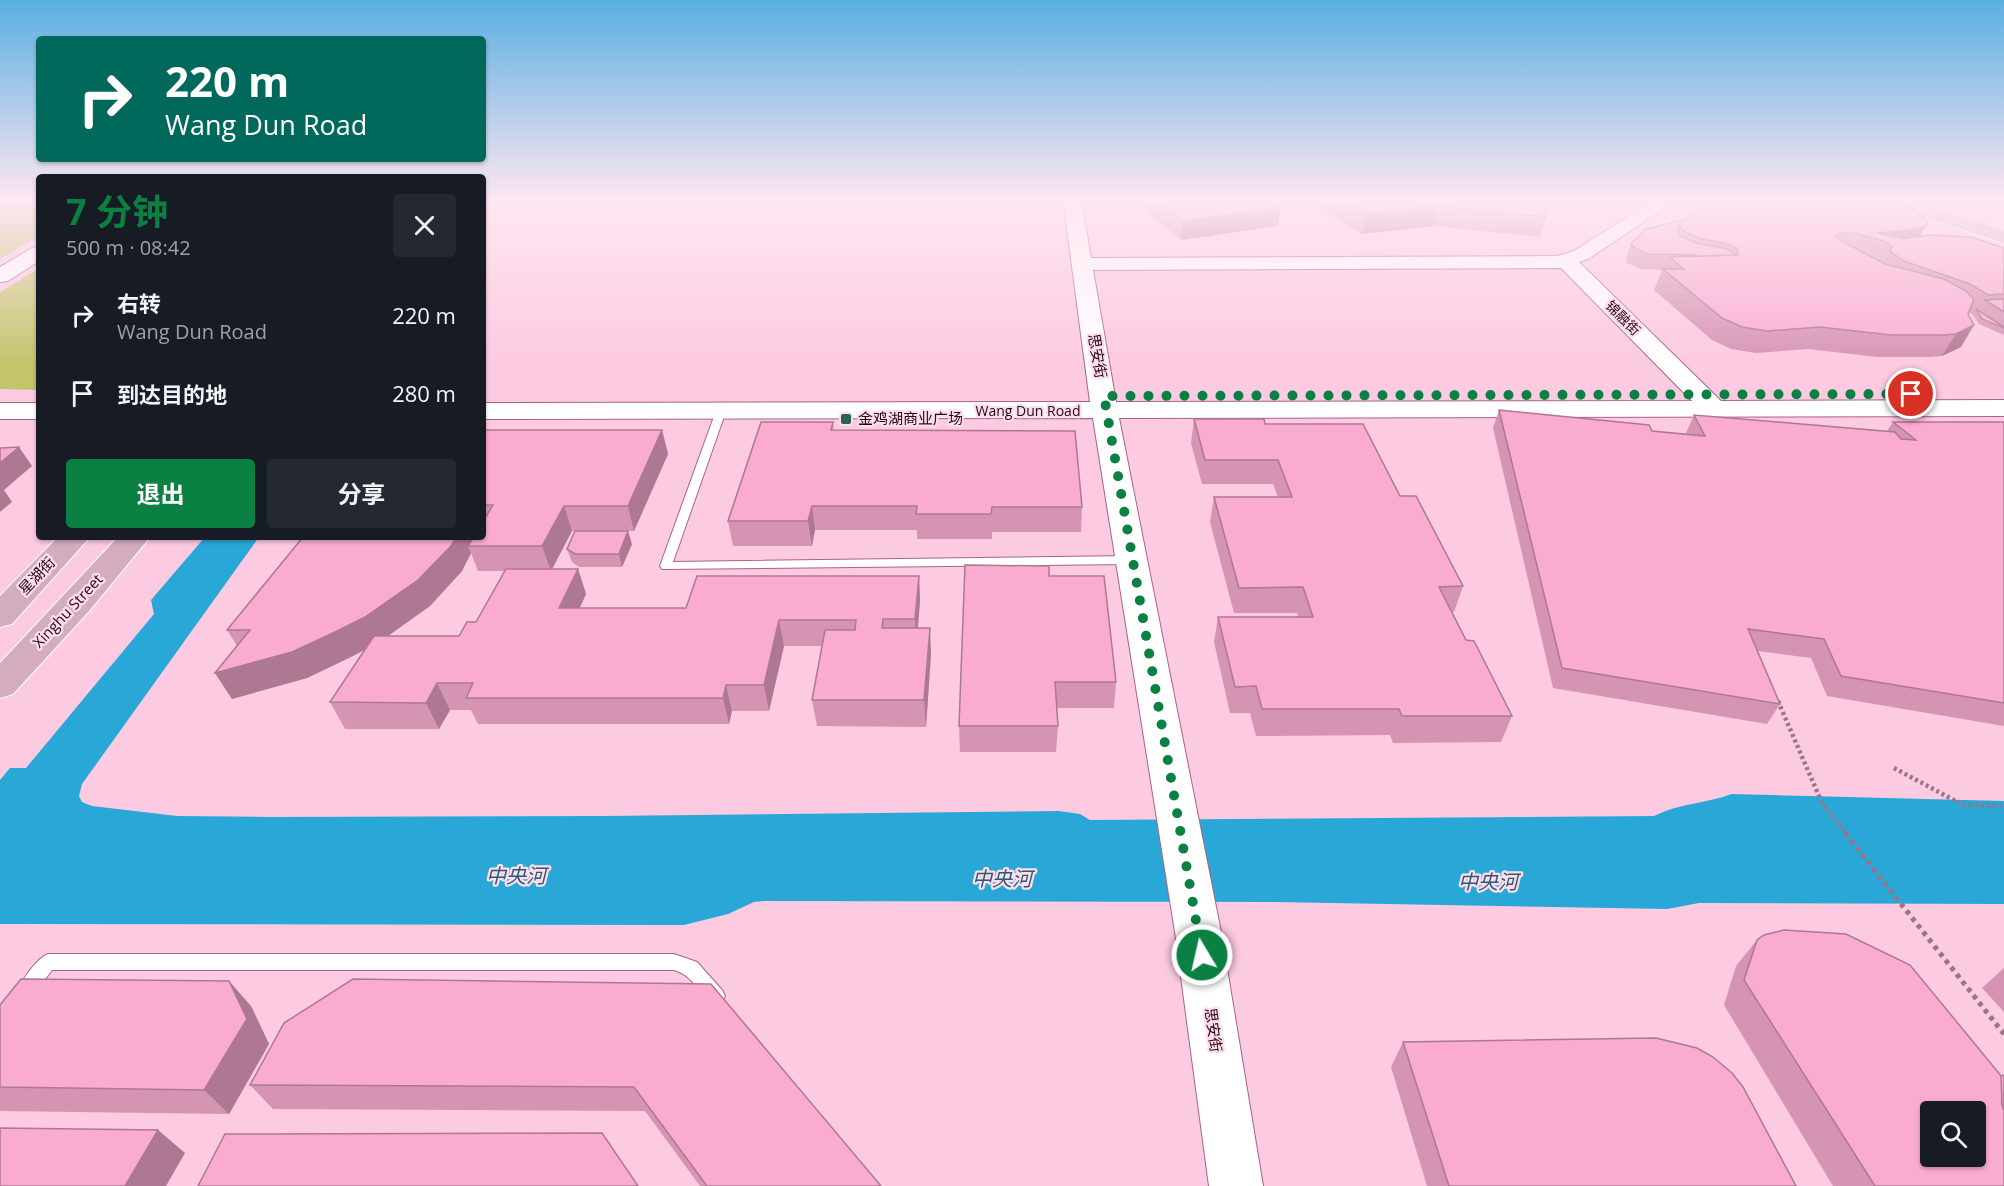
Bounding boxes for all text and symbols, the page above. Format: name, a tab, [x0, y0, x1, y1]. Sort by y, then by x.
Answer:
text: 220 m	[165, 52, 289, 109]
icon: right	[66, 60, 144, 138]
text: Wang Dun Road	[165, 106, 367, 143]
text: 7 分钟	[66, 187, 168, 236]
button: close	[393, 194, 456, 257]
text: 500 m · 08:42	[66, 234, 191, 261]
text: 右转	[117, 288, 161, 318]
street label: 锦融街	[1602, 296, 1645, 339]
icon: right	[66, 299, 99, 332]
text: 220 m	[392, 300, 456, 330]
text: Wang Dun Road	[117, 318, 267, 345]
street label: 思安街	[1084, 332, 1112, 380]
pin	[1885, 368, 1936, 419]
icon: arrive	[66, 377, 99, 410]
icon: arrive	[1894, 377, 1927, 410]
text: 280 m	[392, 378, 456, 408]
text: 到达目的地	[117, 379, 227, 409]
street label: Wang Dun Road	[976, 401, 1080, 420]
place label: 金鸡湖商业广场	[858, 408, 963, 428]
marker: 金鸡湖商业广场	[839, 412, 853, 426]
button: 退出	[66, 459, 255, 528]
button: 分享	[267, 459, 456, 528]
street label: 星湖街	[14, 552, 59, 599]
street label: Xinghu Street	[28, 569, 107, 652]
water label: 中央河	[486, 862, 550, 889]
water label: 中央河	[972, 865, 1036, 892]
water label: 中央河	[1458, 868, 1522, 895]
position arrow	[1170, 923, 1234, 987]
street label: 思安街	[1201, 1006, 1227, 1054]
map controls	[1920, 1101, 1986, 1167]
button: search	[1920, 1101, 1986, 1167]

